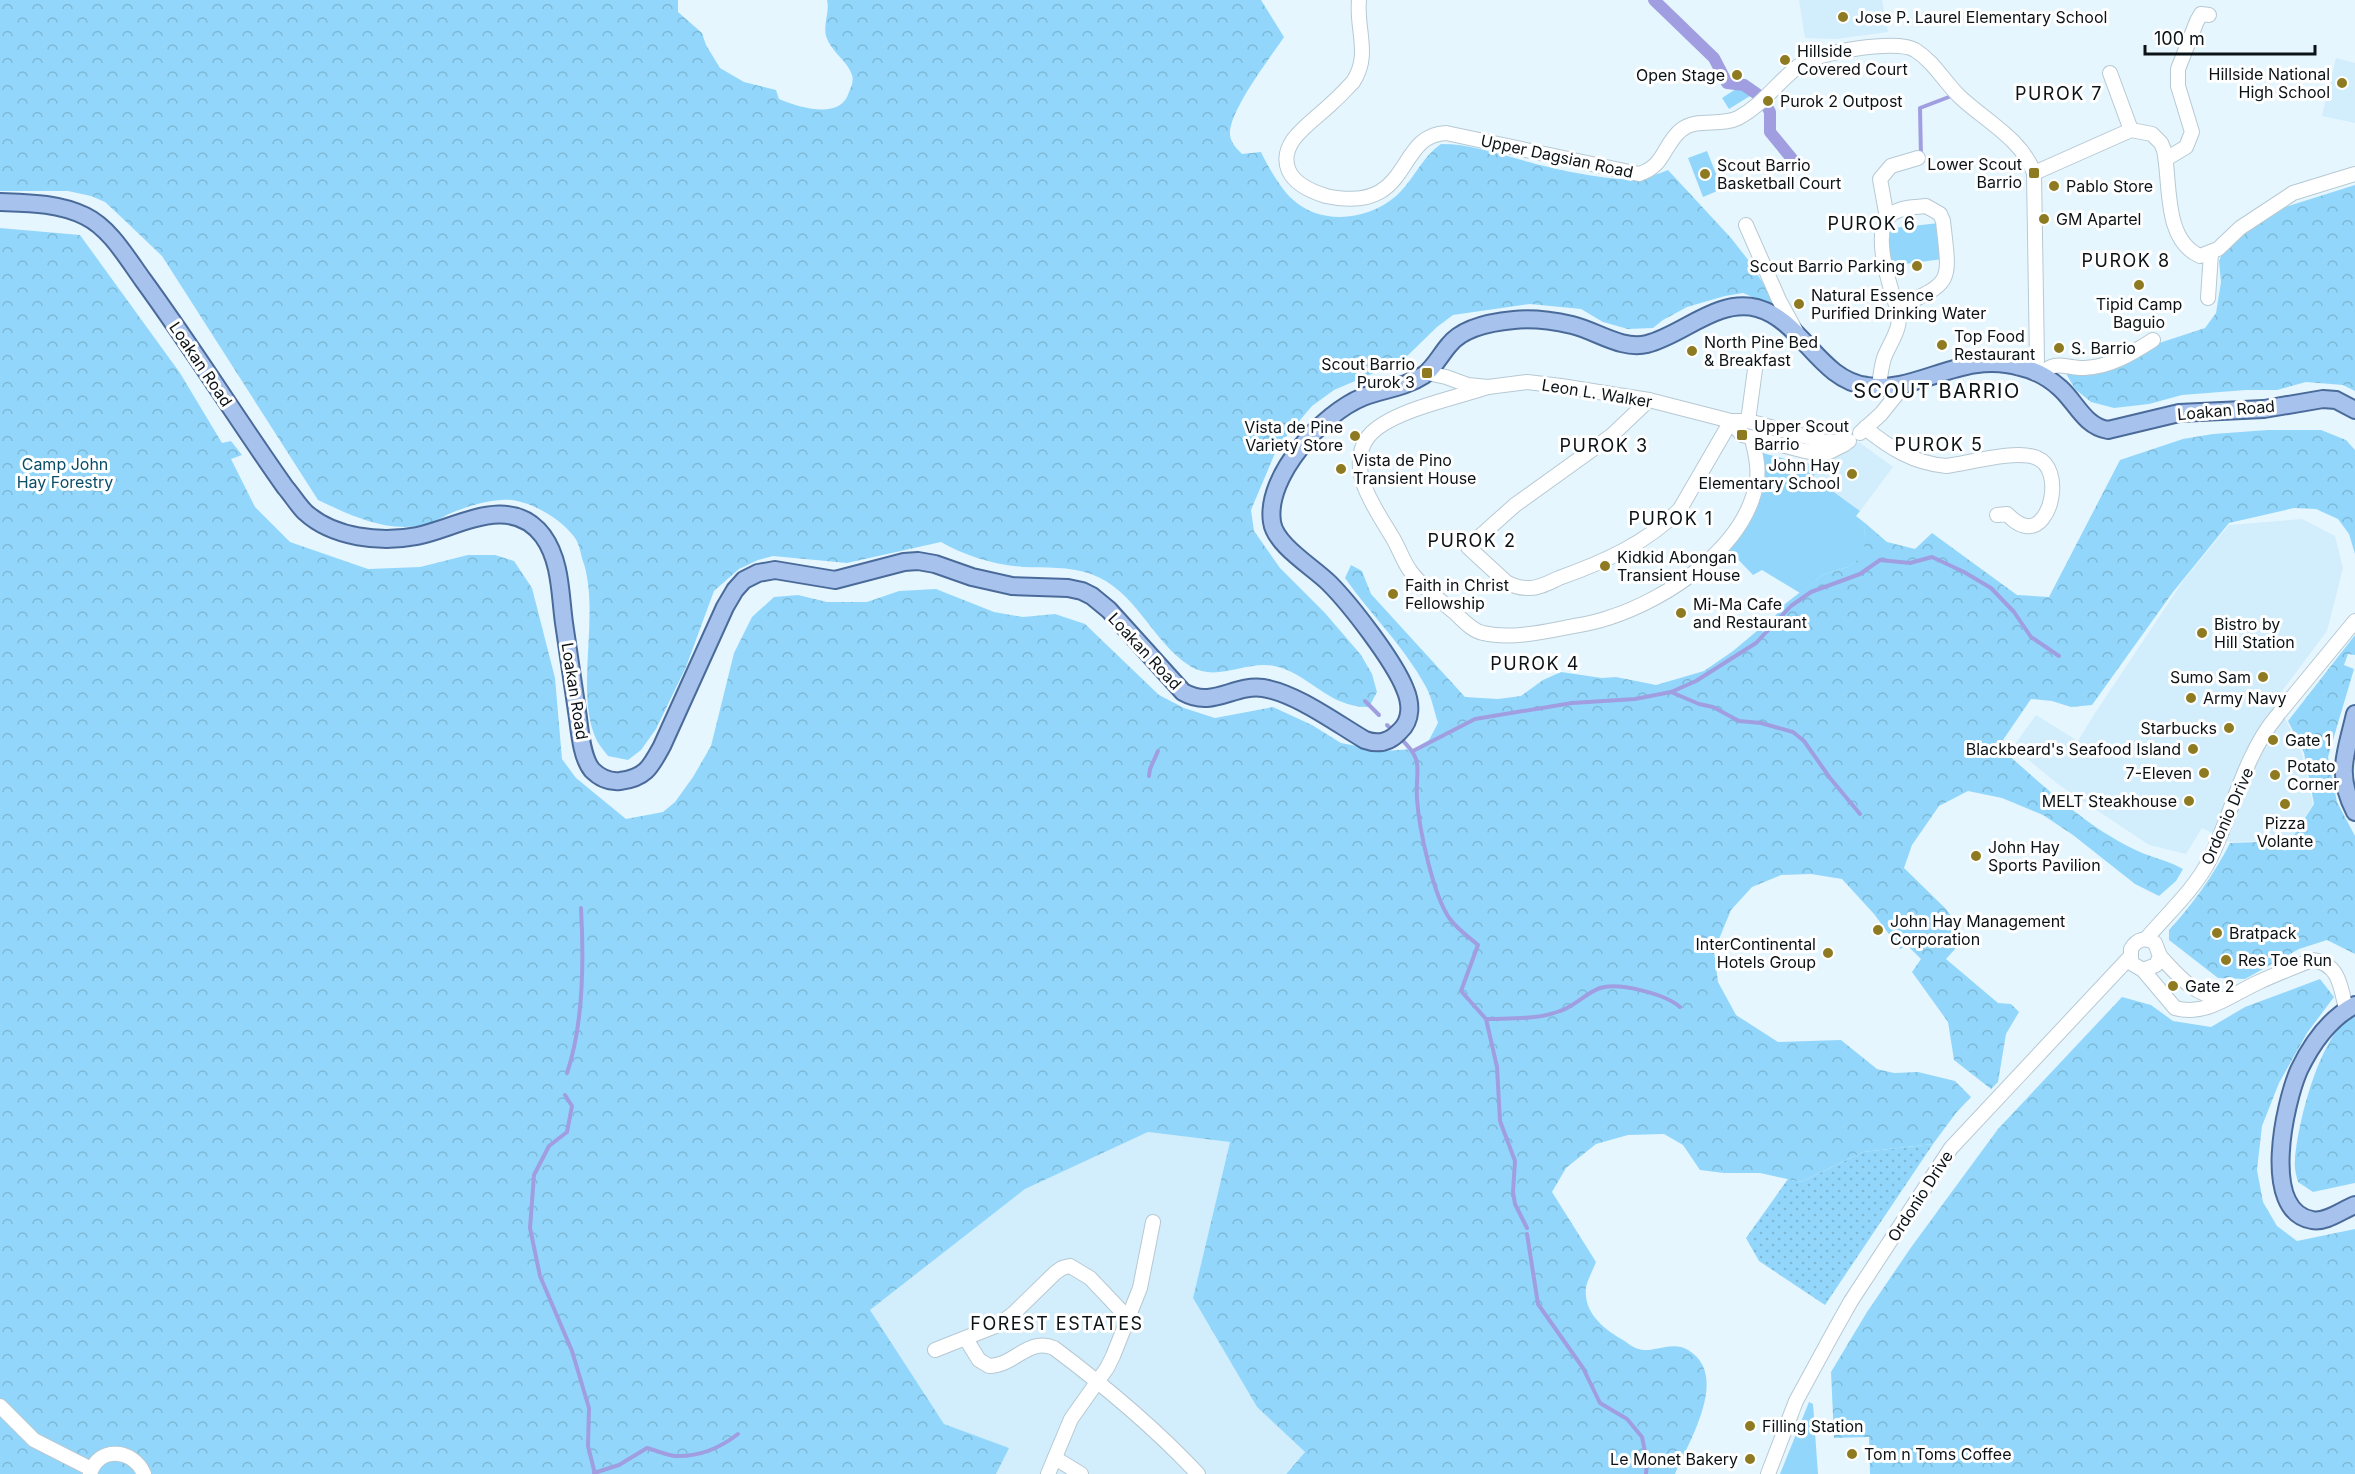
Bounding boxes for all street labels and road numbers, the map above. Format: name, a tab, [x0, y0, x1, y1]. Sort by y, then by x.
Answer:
street label: Upper Dagsian Road	[1479, 130, 1635, 182]
street label: Loakan Road	[165, 318, 237, 410]
street label: Leon L. Walker	[1540, 374, 1654, 412]
street label: Loakan Road	[2176, 396, 2276, 424]
street label: Loakan Road	[1104, 608, 1186, 694]
street label: Loakan Road	[557, 641, 593, 741]
street label: Ordonio Drive	[2197, 764, 2257, 868]
street label: Ordonio Drive	[1883, 1147, 1957, 1245]

